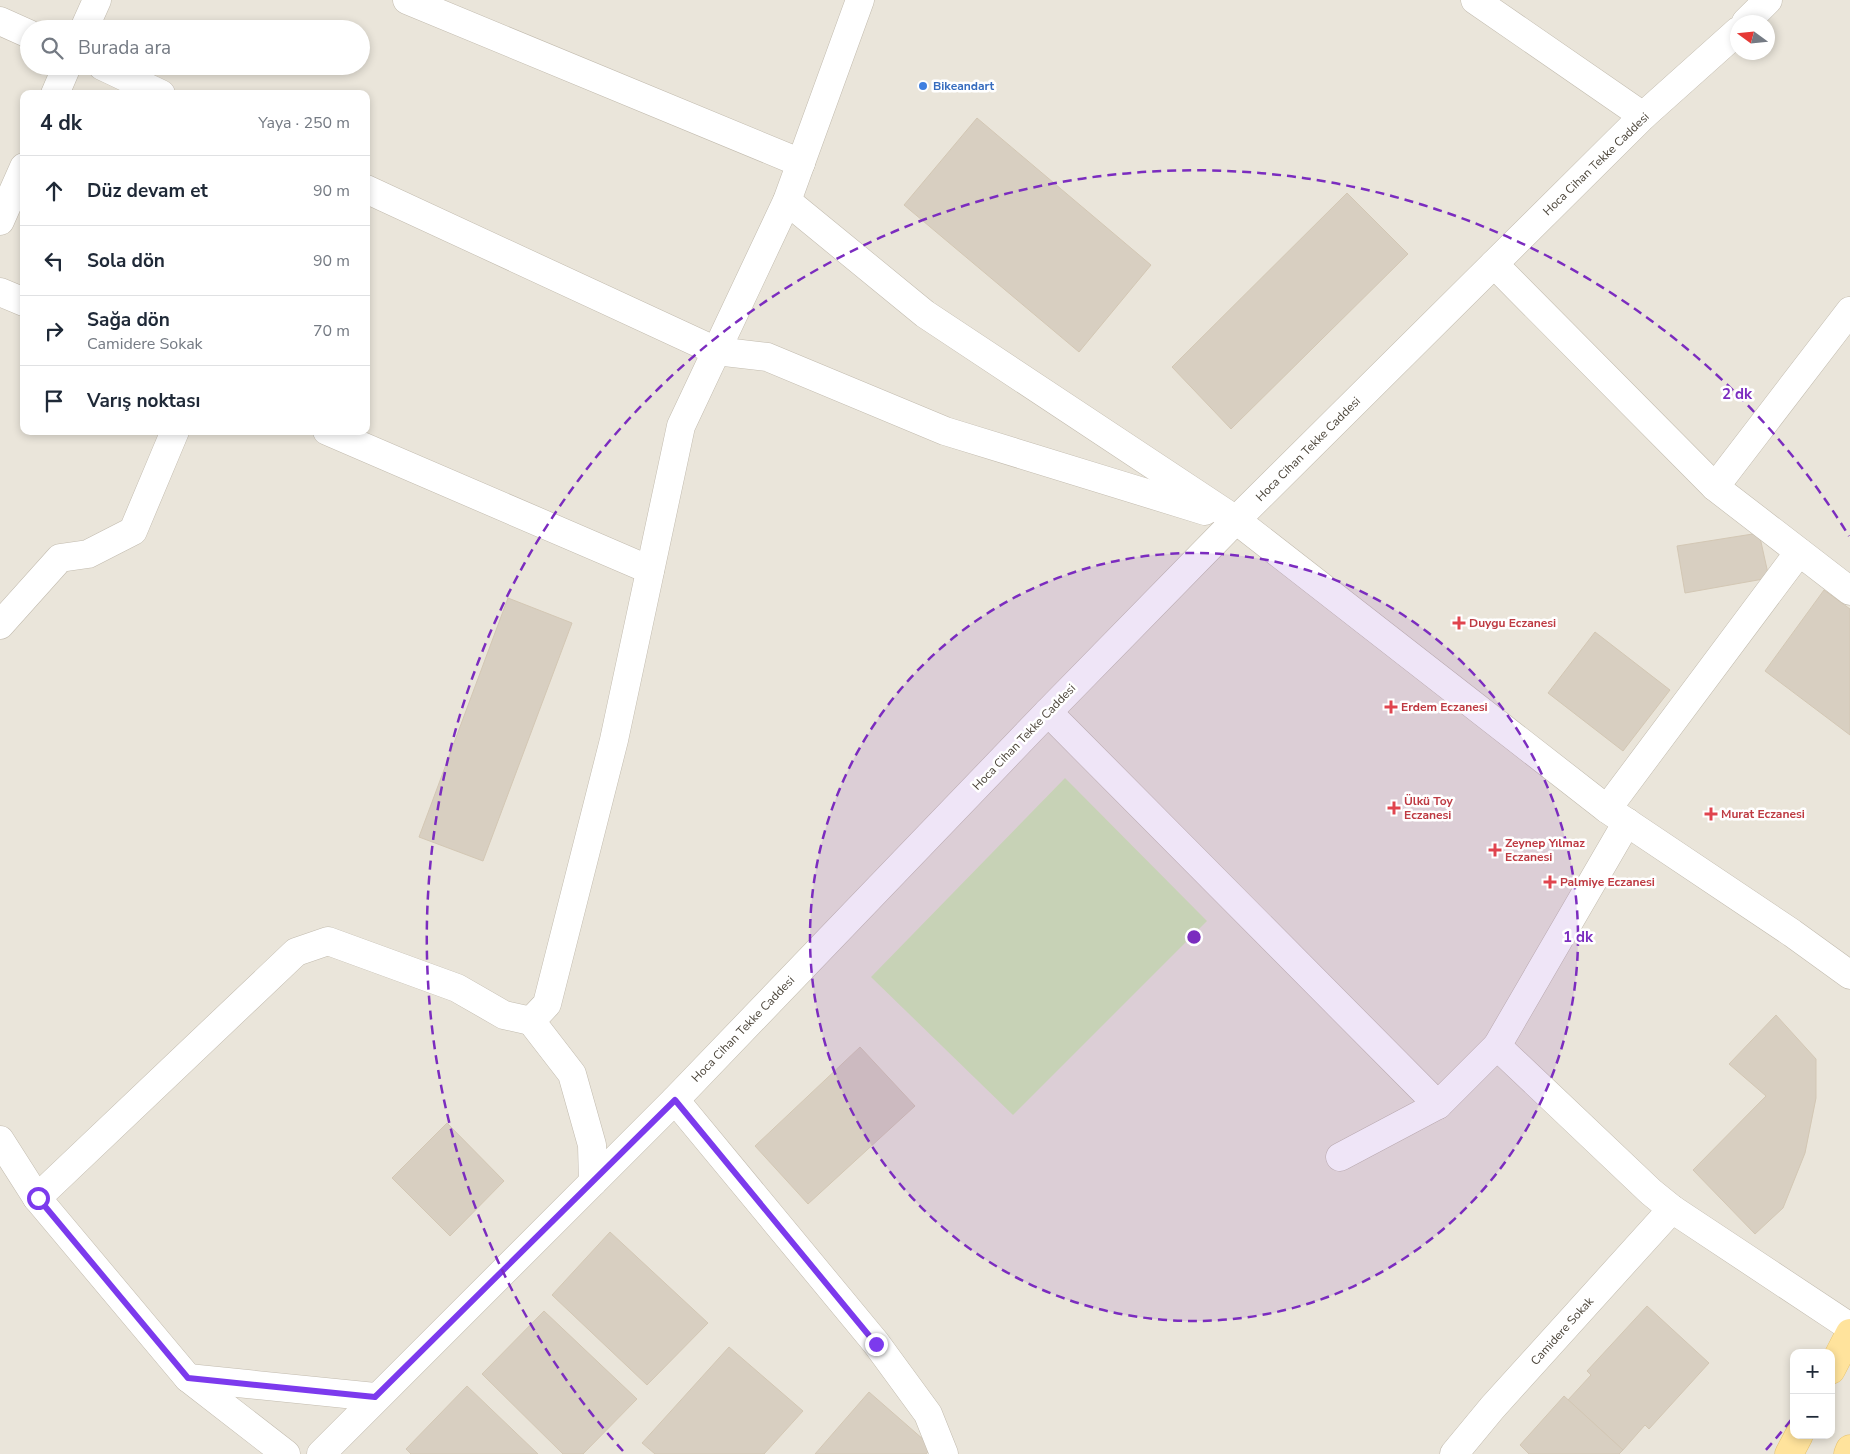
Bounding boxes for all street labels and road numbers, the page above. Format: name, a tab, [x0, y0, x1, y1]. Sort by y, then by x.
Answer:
street label: Hoca Cihan Tekke Caddesi	[1539, 109, 1653, 219]
street label: Hoca Cihan Tekke Caddesi	[1252, 393, 1364, 505]
street label: Hoca Cihan Tekke Caddesi	[969, 680, 1079, 794]
street label: Hoca Cihan Tekke Caddesi	[688, 972, 798, 1086]
street label: Camidere Sokak	[1527, 1293, 1598, 1369]

